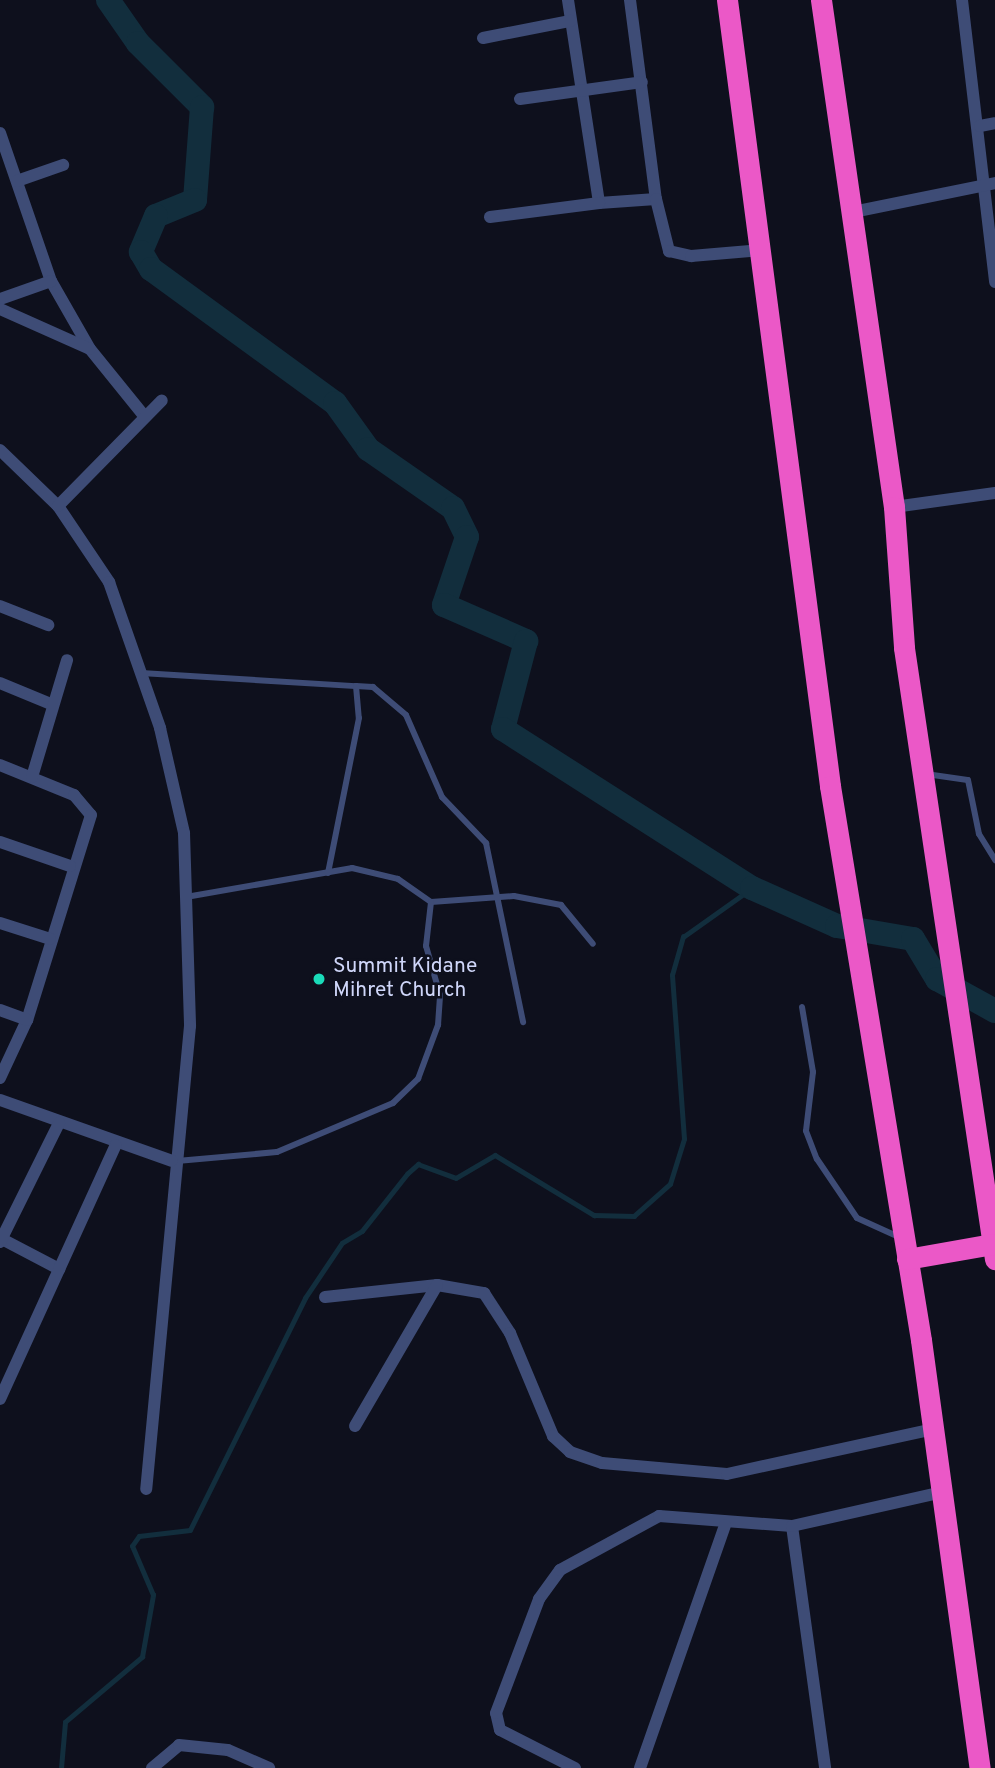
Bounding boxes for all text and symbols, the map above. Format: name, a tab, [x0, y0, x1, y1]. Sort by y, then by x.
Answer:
place label: Summit Kidane Mihret Church	[333, 954, 477, 1004]
marker: Summit Kidane Mihret Church	[311, 971, 327, 987]

